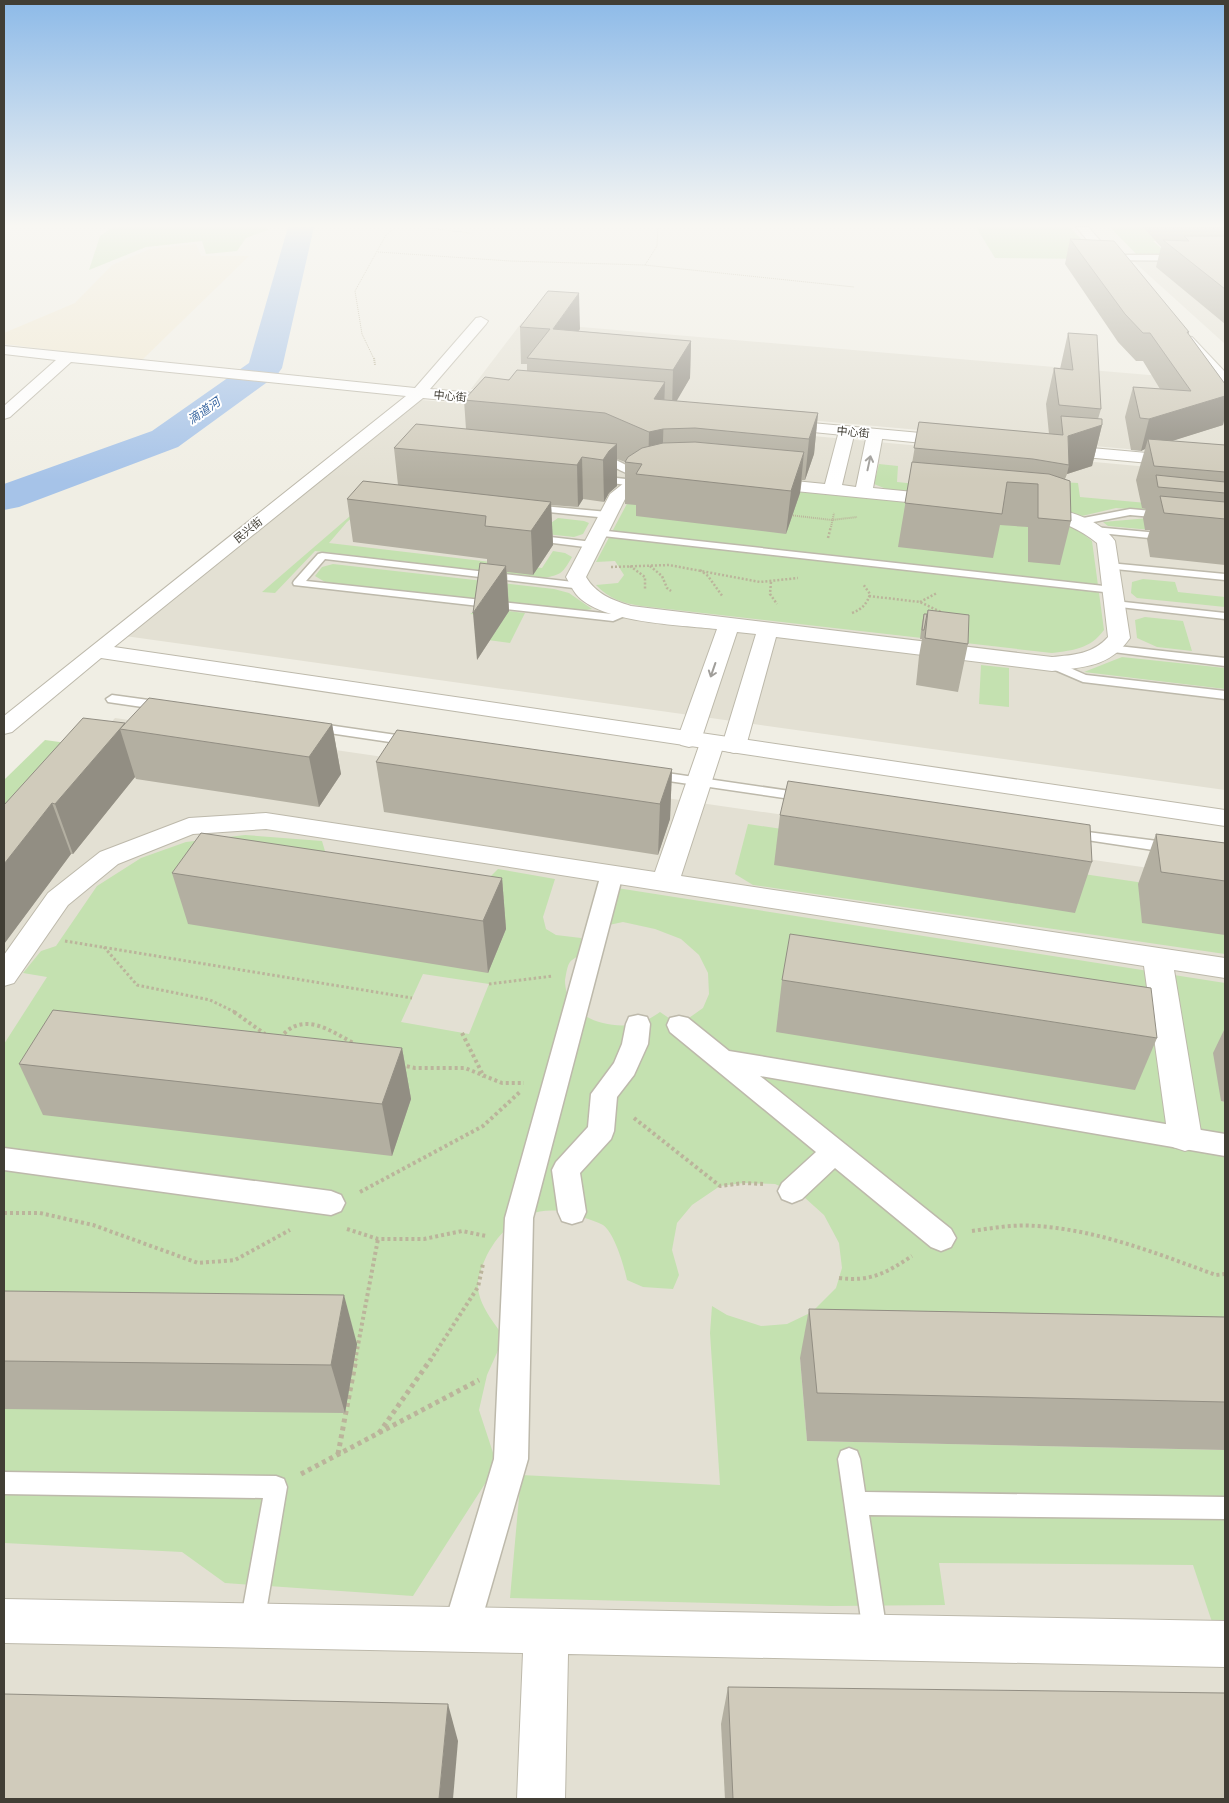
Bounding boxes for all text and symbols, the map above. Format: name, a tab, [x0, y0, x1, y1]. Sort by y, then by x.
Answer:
street label: 中心街	[433, 389, 467, 404]
water label: 滴道河	[185, 394, 224, 427]
street label: 中心街	[836, 425, 870, 440]
one-way arrow	[865, 456, 874, 472]
street label: 民兴街	[231, 515, 265, 546]
one-way arrow	[708, 662, 717, 678]

